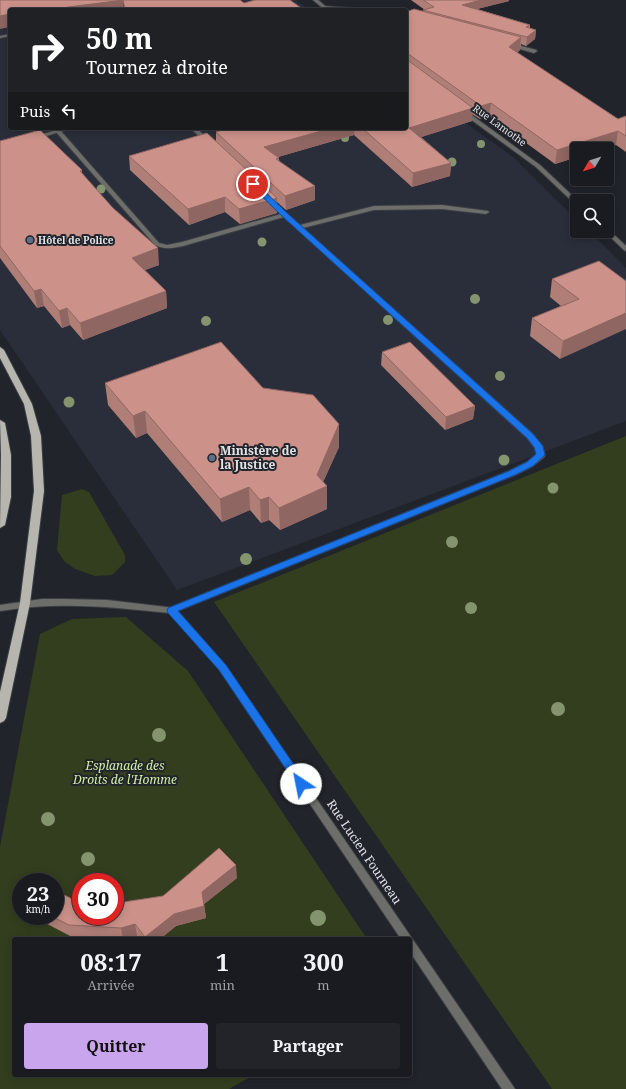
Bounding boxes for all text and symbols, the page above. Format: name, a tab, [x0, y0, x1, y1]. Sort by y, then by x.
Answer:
text: 50 m	[86, 19, 153, 57]
icon: right	[20, 24, 72, 76]
text: Tournez à droite	[86, 55, 228, 79]
icon: left	[58, 100, 80, 122]
text: Puis	[20, 101, 50, 121]
street label: Rue Lamothe	[470, 101, 530, 149]
north arrow	[570, 142, 614, 186]
map controls	[570, 142, 614, 238]
pin	[236, 167, 270, 201]
icon: arrive	[242, 173, 264, 195]
button: search	[570, 194, 614, 238]
place label: Hôtel de Police	[38, 233, 114, 247]
marker: Hôtel de Police	[25, 235, 35, 245]
place label: Ministère de la Justice	[220, 442, 296, 473]
marker: Ministère de la Justice	[207, 453, 217, 463]
park label: Esplanade des Droits de l'Homme	[72, 757, 177, 788]
position arrow	[280, 763, 322, 805]
street label: Rue Lucien Fourneau	[323, 796, 406, 908]
speed limit sign: 30	[72, 873, 124, 925]
text: 23	[27, 880, 49, 907]
text: km/h	[26, 902, 50, 916]
text: 08:17	[80, 945, 142, 978]
text: 1	[216, 945, 229, 978]
text: 300	[303, 945, 344, 978]
text: Arrivée	[87, 976, 135, 994]
text: min	[210, 976, 235, 994]
text: m	[317, 976, 330, 994]
button: Quitter	[24, 1023, 208, 1069]
button: Partager	[216, 1023, 400, 1069]

